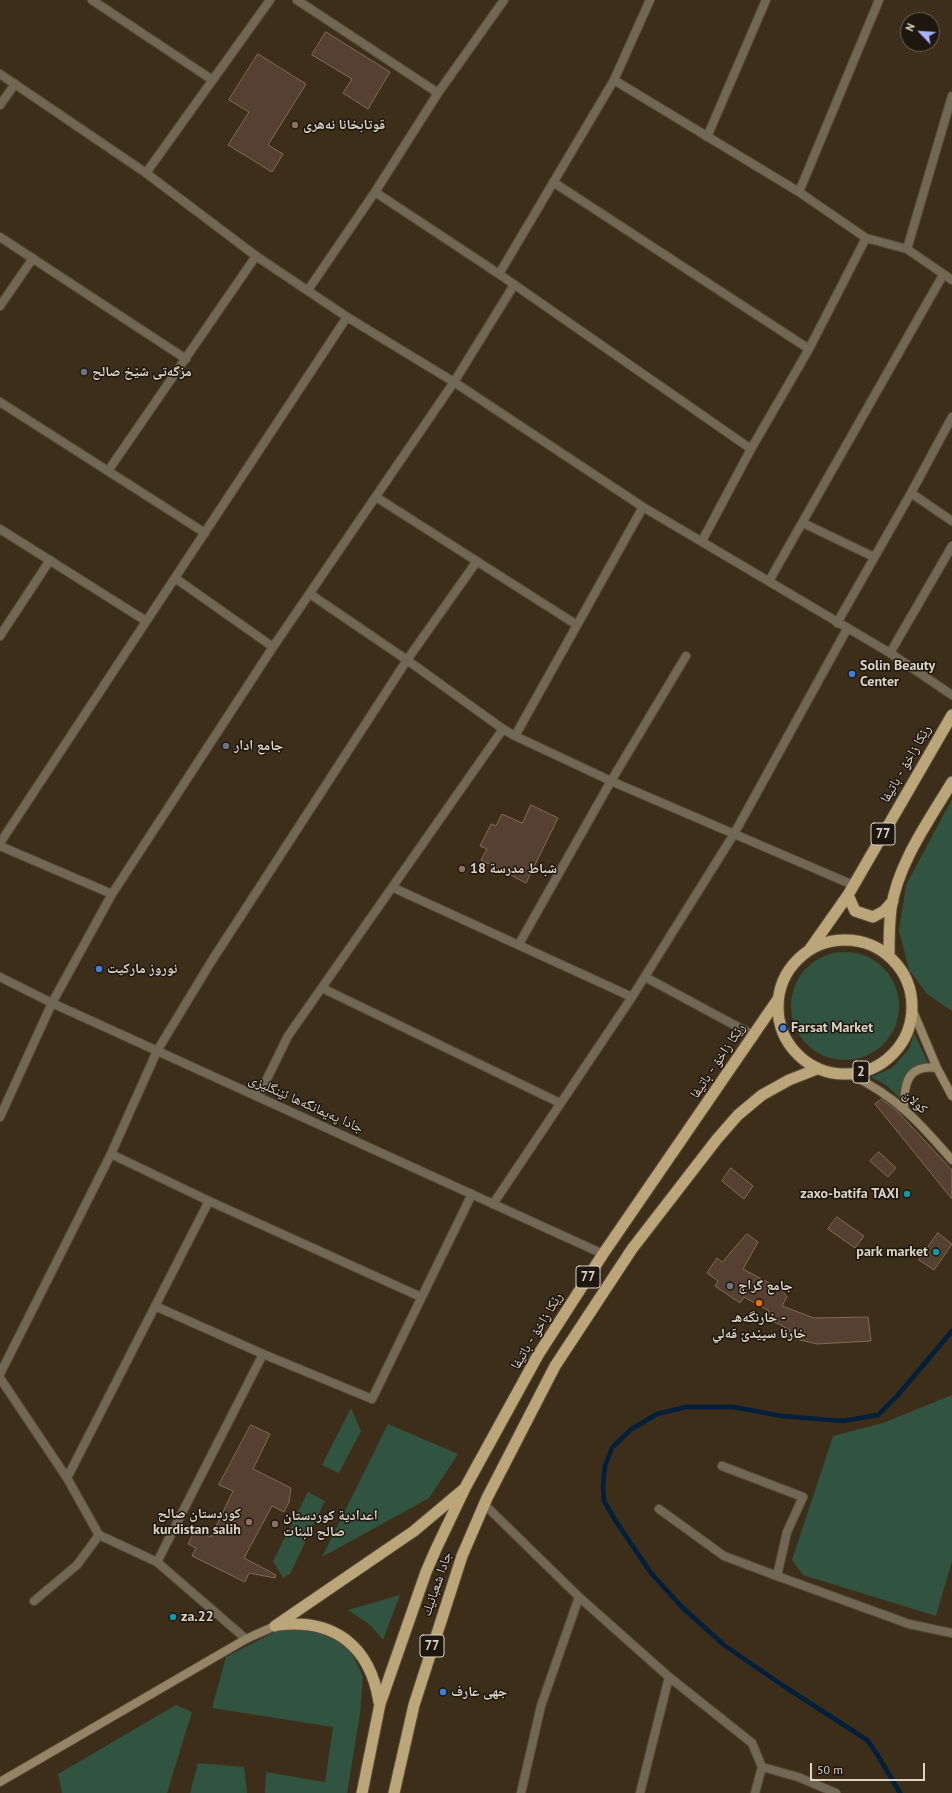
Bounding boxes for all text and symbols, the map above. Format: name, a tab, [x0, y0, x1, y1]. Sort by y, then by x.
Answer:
north arrow	[900, 12, 940, 52]
text: N	[902, 21, 918, 34]
place label: قوتابخانا نەهری	[303, 117, 385, 133]
marker: قوتابخانا نەهری	[290, 120, 300, 130]
place label: مزگەتی شێخ صالح	[92, 364, 192, 380]
marker: مزگەتی شێخ صالح	[79, 367, 89, 377]
place label: Solin Beauty Center	[860, 658, 935, 690]
marker: Solin Beauty Center	[847, 669, 857, 679]
street label: رێکا زاخۆ - باتیفا	[877, 722, 935, 806]
place label: جامع ادار	[234, 738, 283, 754]
marker: جامع ادار	[221, 741, 231, 751]
road number: 77	[871, 823, 895, 845]
place label: 18 شباط مدرسة	[470, 861, 557, 877]
marker: 18 شباط مدرسة	[457, 864, 467, 874]
place label: نوروز ماركيت	[107, 961, 177, 977]
marker: نوروز ماركيت	[94, 964, 104, 974]
street label: رێکا زاخۆ - باتیفا	[687, 1020, 749, 1102]
place label: Farsat Market	[791, 1020, 873, 1036]
marker: Farsat Market	[778, 1023, 788, 1033]
road number: 2	[853, 1061, 869, 1083]
street label: جادا په‌يمانگه‌ها ئێنگليزى	[246, 1071, 366, 1137]
street label: كولان	[899, 1086, 931, 1118]
place label: zaxo-batifa TAXI	[800, 1186, 899, 1202]
marker: zaxo-batifa TAXI	[902, 1189, 912, 1199]
place label: park market	[856, 1244, 928, 1260]
marker: park market	[931, 1247, 941, 1257]
road number: 77	[576, 1266, 600, 1288]
place label: جامع گراج	[738, 1278, 793, 1294]
marker: جامع گراج	[725, 1281, 735, 1291]
street label: رێکا زاخۆ - باتیفا	[507, 1289, 567, 1373]
marker: خارنگه‌هـ - خارنا سپێدێ قه‌لي	[754, 1298, 764, 1308]
place label: خارنگه‌هـ - خارنا سپێدێ قه‌لي	[712, 1310, 806, 1342]
place label: كوردستان صالح kurdistan salih	[153, 1506, 241, 1538]
place label: اعدادية كوردستان صالح للبنات	[283, 1508, 378, 1540]
marker: كوردستان صالح kurdistan salih	[244, 1517, 254, 1527]
marker: اعدادية كوردستان صالح للبنات	[270, 1519, 280, 1529]
street label: جادا شعبانيك	[418, 1550, 456, 1618]
place label: za.22	[181, 1609, 214, 1625]
marker: za.22	[168, 1612, 178, 1622]
road number: 77	[420, 1635, 444, 1657]
place label: جهى عارف	[451, 1684, 507, 1700]
marker: جهى عارف	[438, 1687, 448, 1697]
scale bar	[812, 1755, 927, 1781]
text: 50 m	[817, 1762, 843, 1777]

